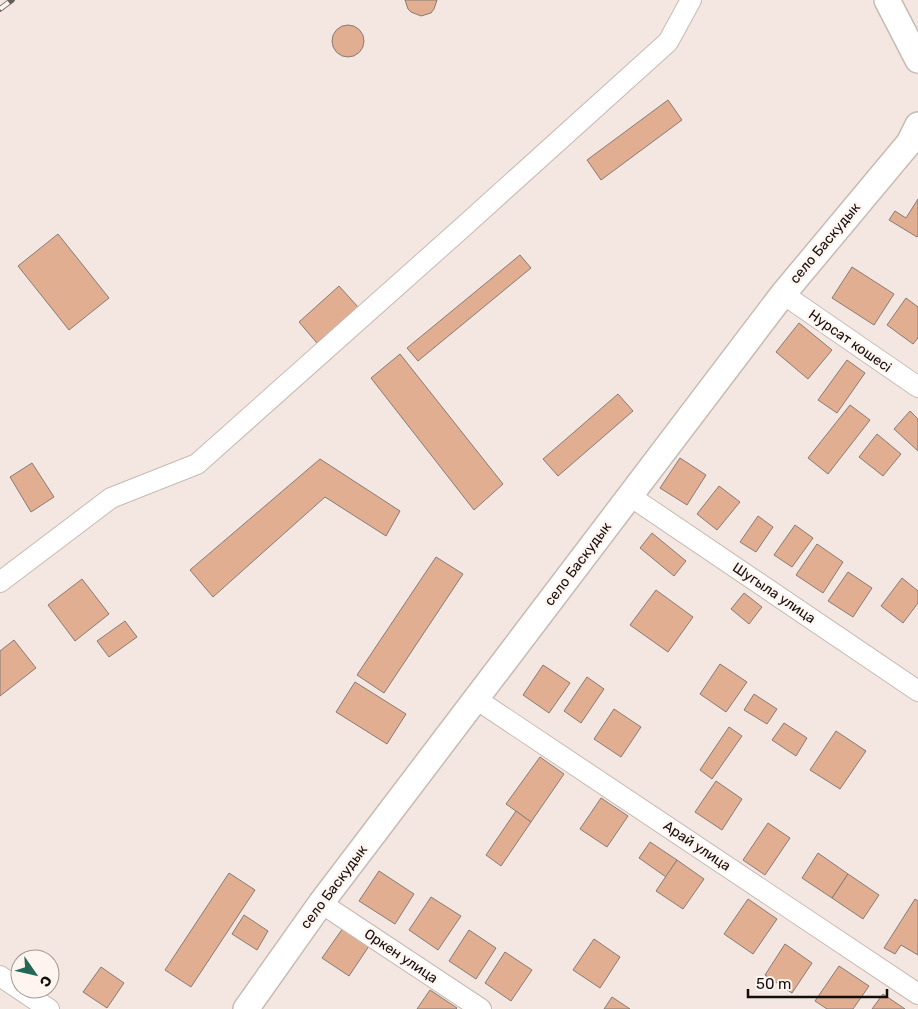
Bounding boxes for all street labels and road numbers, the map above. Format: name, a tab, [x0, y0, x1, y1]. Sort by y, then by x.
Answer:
street label: село Баскудык	[786, 199, 864, 287]
street label: Нурсат кошесi	[805, 306, 895, 376]
street label: село Баскудык	[541, 518, 615, 609]
street label: Шугыла улица	[729, 559, 819, 627]
street label: Арай улица	[660, 817, 734, 875]
street label: село Баскудык	[297, 841, 371, 932]
street label: Оркен улица	[361, 925, 441, 987]

